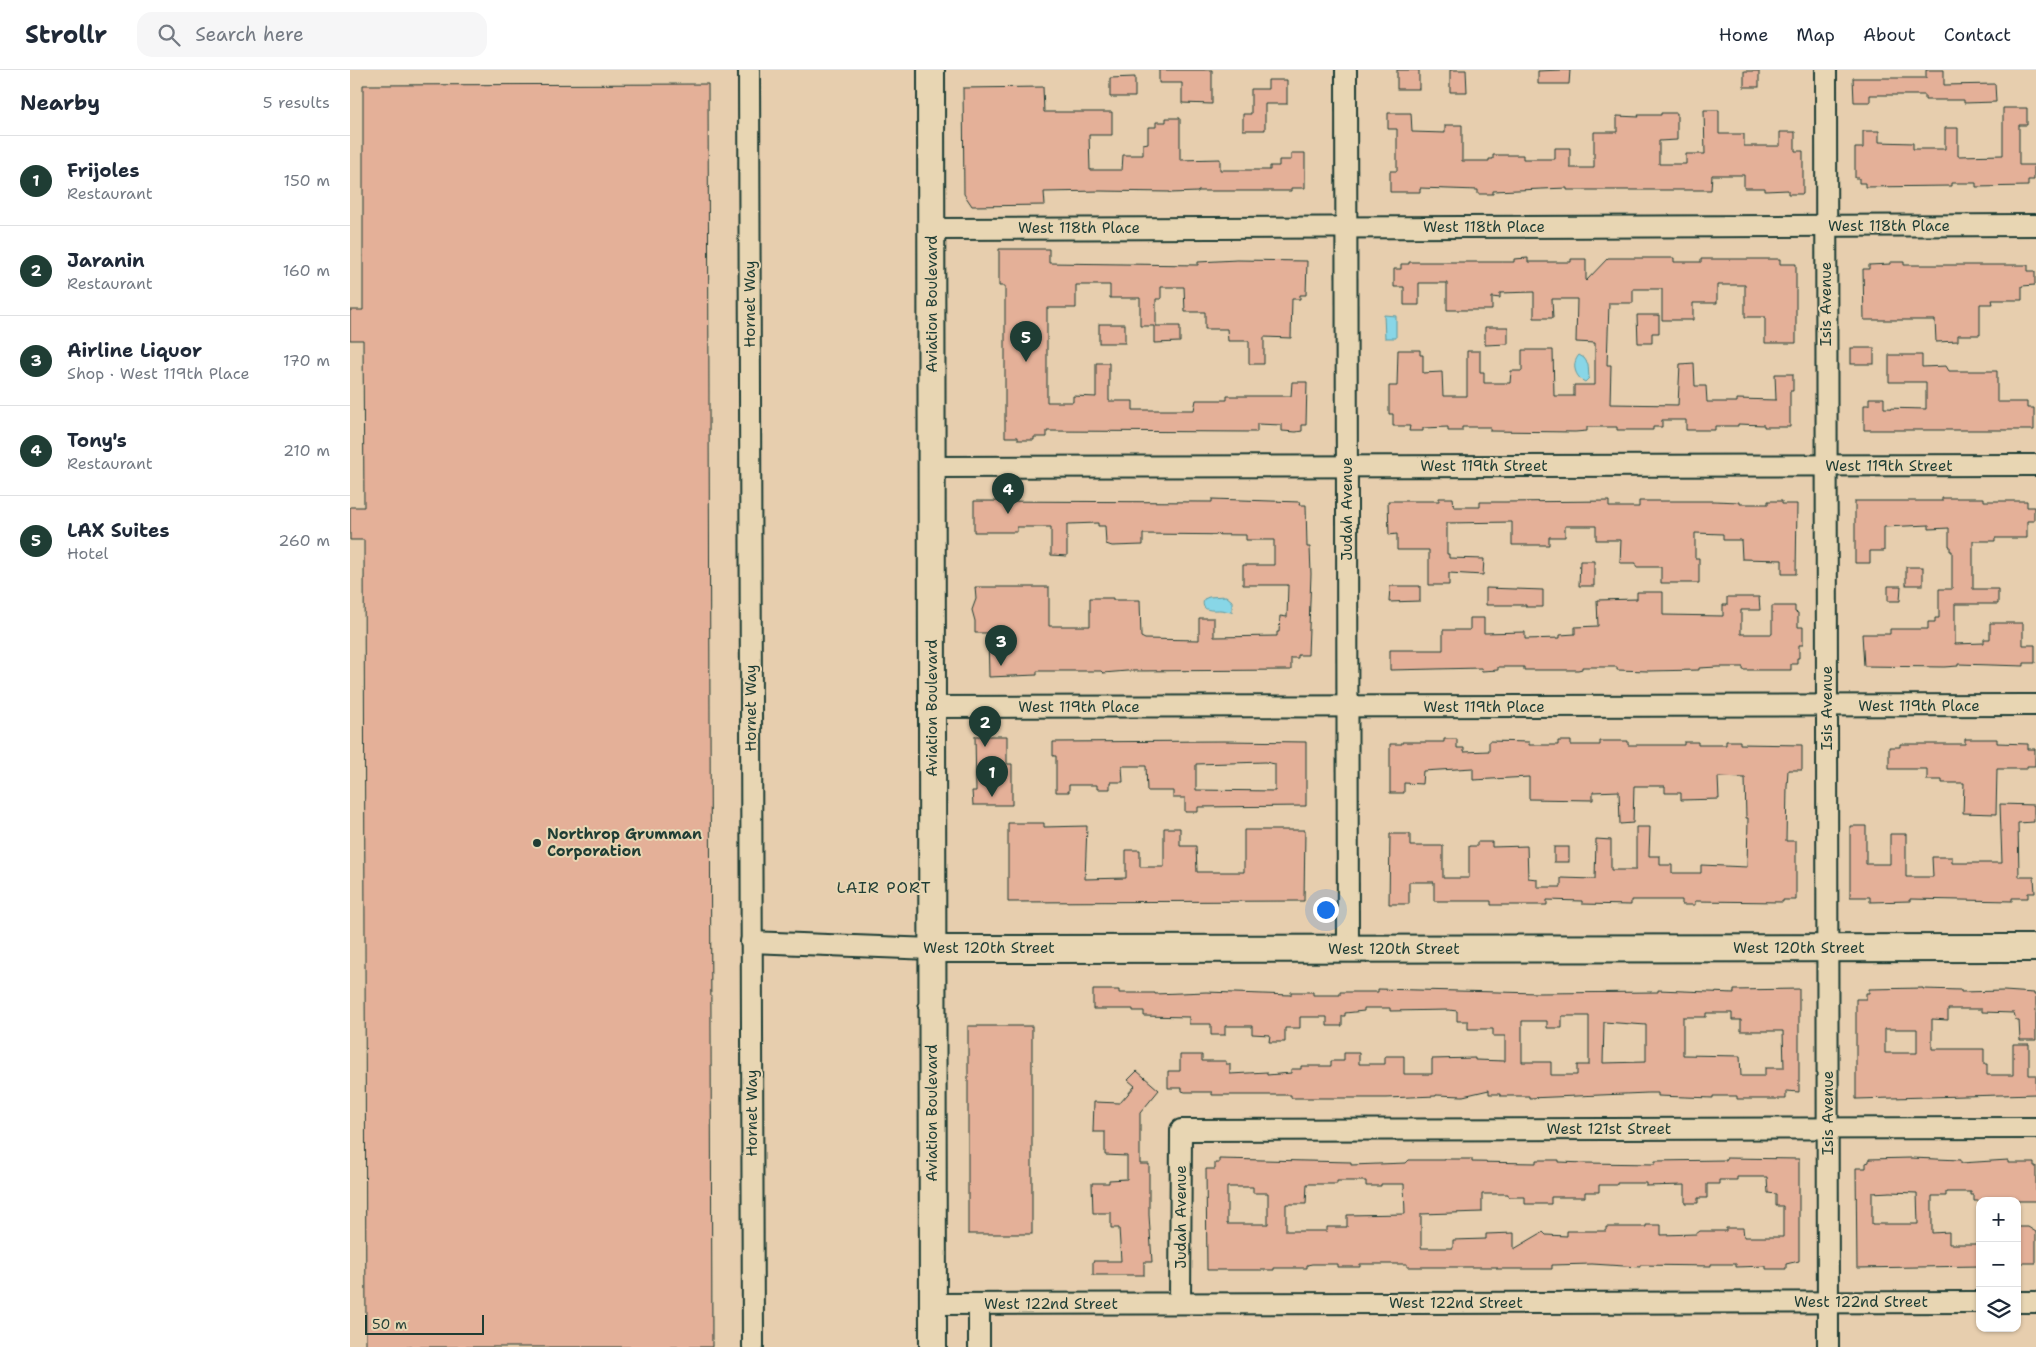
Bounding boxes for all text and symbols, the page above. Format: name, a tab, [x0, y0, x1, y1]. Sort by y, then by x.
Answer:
search box	[137, 12, 487, 57]
text: Strollr	[25, 19, 107, 51]
icon: search	[155, 21, 183, 49]
text: Search here	[195, 22, 304, 47]
text: Home	[1719, 23, 1768, 47]
text: Map	[1796, 23, 1835, 47]
text: About	[1863, 23, 1916, 47]
text: Contact	[1944, 23, 2011, 47]
text: Nearby	[20, 89, 100, 117]
text: 5 results	[263, 92, 330, 113]
text: Frijoles	[67, 158, 139, 183]
text: 1	[32, 170, 40, 191]
text: 150 m	[283, 170, 330, 191]
text: Restaurant	[67, 183, 153, 204]
street label: West 118th Place	[1828, 216, 1950, 236]
street label: West 118th Place	[1423, 217, 1545, 237]
street label: West 118th Place	[1018, 218, 1140, 238]
street label: Aviation Boulevard	[922, 235, 942, 373]
text: Jaranin	[67, 248, 145, 273]
text: 2	[30, 260, 42, 281]
text: 160 m	[283, 260, 330, 281]
street label: Hornet Way	[740, 261, 760, 347]
street label: Isis Avenue	[1816, 262, 1836, 346]
text: Restaurant	[67, 273, 153, 294]
pin: 5	[1010, 321, 1042, 362]
text: Airline Liquor	[67, 338, 202, 363]
text: 3	[30, 350, 42, 371]
text: 170 m	[283, 350, 330, 371]
text: Shop · West 119th Place	[67, 363, 250, 384]
text: Tony's	[67, 428, 127, 453]
text: 4	[30, 440, 42, 461]
text: 210 m	[283, 440, 330, 461]
text: Restaurant	[67, 453, 153, 474]
street label: West 119th Street	[1420, 456, 1548, 476]
street label: West 119th Street	[1825, 456, 1953, 476]
street label: Judah Avenue	[1337, 457, 1357, 561]
pin: 4	[992, 473, 1024, 514]
text: LAX Suites	[67, 518, 170, 543]
text: 5	[31, 530, 41, 551]
text: 260 m	[278, 530, 330, 551]
text: Hotel	[67, 543, 108, 564]
pin: 3	[985, 625, 1017, 666]
street label: Aviation Boulevard	[922, 639, 942, 777]
street label: Hornet Way	[741, 665, 761, 751]
street label: Isis Avenue	[1817, 666, 1837, 750]
street label: West 119th Place	[1858, 696, 1980, 716]
street label: West 119th Place	[1018, 697, 1140, 717]
street label: West 119th Place	[1423, 697, 1545, 717]
pin: 2	[969, 706, 1001, 747]
pin: 1	[976, 756, 1008, 797]
place label: Northrop Grumman Corporation	[547, 824, 702, 861]
marker: Northrop Grumman Corporation	[531, 837, 543, 849]
district label: LAIR PORT	[836, 877, 932, 898]
your location	[1313, 897, 1339, 923]
street label: West 120th Street	[923, 938, 1055, 958]
street label: West 120th Street	[1733, 938, 1865, 958]
street label: West 120th Street	[1328, 939, 1460, 959]
street label: Aviation Boulevard	[922, 1044, 942, 1182]
street label: Hornet Way	[742, 1070, 762, 1156]
street label: Isis Avenue	[1818, 1071, 1838, 1155]
street label: West 121st Street	[1547, 1119, 1671, 1139]
street label: Judah Avenue	[1171, 1165, 1191, 1269]
map controls	[1976, 1197, 2021, 1332]
button: +	[1976, 1197, 2021, 1242]
button: −	[1976, 1242, 2021, 1287]
button: layers	[1976, 1287, 2021, 1332]
street label: West 122nd Street	[1794, 1292, 1928, 1312]
street label: West 122nd Street	[1389, 1293, 1523, 1313]
street label: West 122nd Street	[984, 1294, 1118, 1314]
scale bar	[365, 1312, 484, 1335]
text: 50 m	[372, 1315, 407, 1333]

